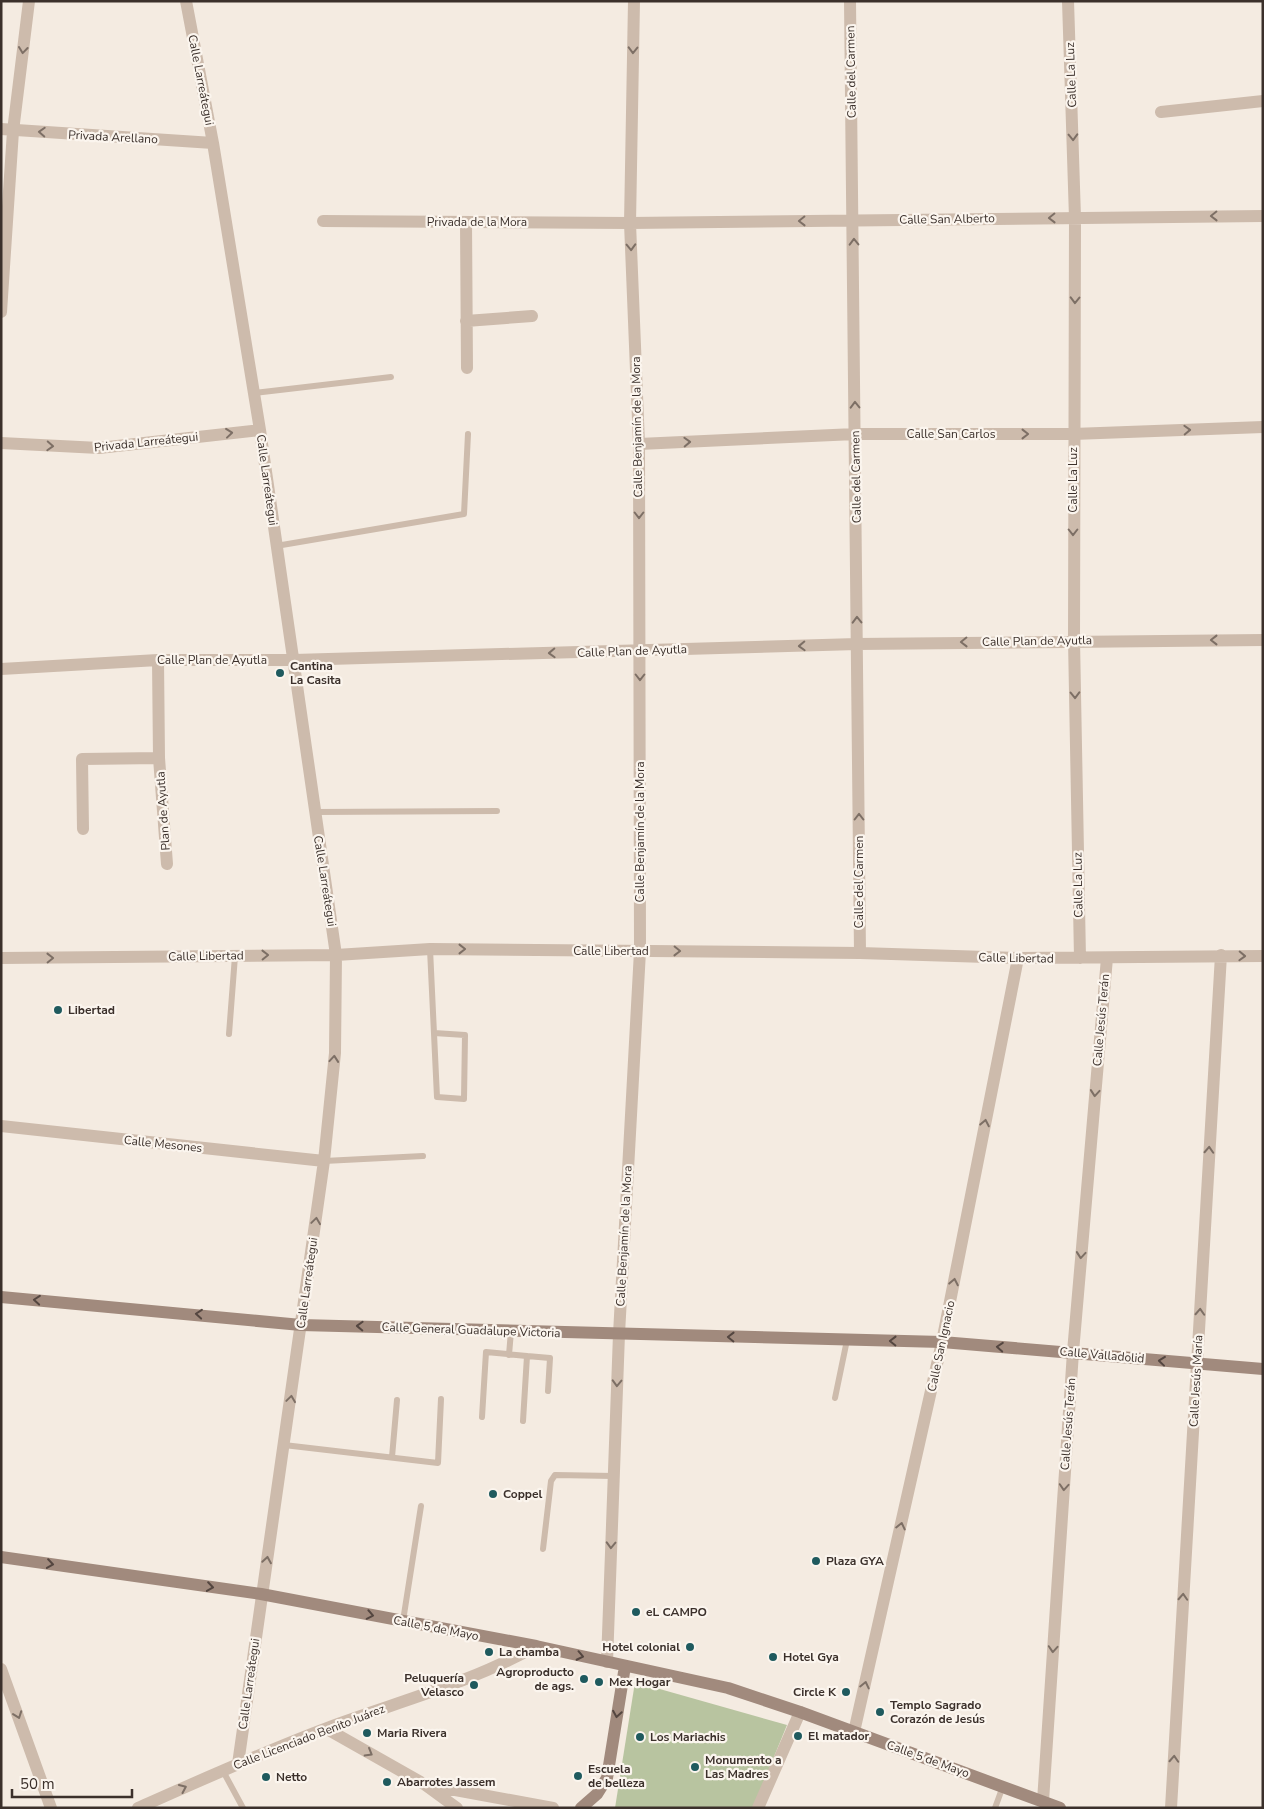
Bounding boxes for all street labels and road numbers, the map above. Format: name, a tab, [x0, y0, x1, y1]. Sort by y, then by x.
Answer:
street label: Calle del Carmen	[842, 25, 860, 119]
street label: Calle Larreátegui	[184, 33, 218, 127]
street label: Calle La Luz	[1062, 42, 1080, 108]
street label: Privada Arellano	[68, 127, 159, 147]
street label: Calle San Alberto	[899, 210, 995, 228]
street label: Privada de la Mora	[427, 214, 527, 230]
street label: Calle Benjamín de la Mora	[628, 356, 646, 498]
street label: Calle San Carlos	[907, 426, 996, 442]
street label: Privada Larreátegui	[93, 429, 199, 455]
street label: Calle del Carmen	[847, 430, 865, 524]
street label: Calle Larreátegui	[253, 433, 281, 527]
street label: Calle La Luz	[1065, 447, 1081, 513]
street label: Calle Plan de Ayutla	[982, 632, 1092, 650]
street label: Calle Plan de Ayutla	[577, 641, 687, 661]
street label: Calle Plan de Ayutla	[157, 652, 267, 668]
street label: Calle Benjamín de la Mora	[632, 761, 648, 903]
street label: Plan de Ayutla	[152, 771, 174, 851]
street label: Calle Larreátegui	[310, 834, 340, 928]
street label: Calle del Carmen	[851, 836, 867, 928]
street label: Calle La Luz	[1069, 852, 1087, 918]
street label: Calle Libertad	[573, 943, 649, 959]
street label: Calle Libertad	[168, 947, 244, 965]
street label: Calle Libertad	[978, 949, 1054, 967]
street label: Calle Jesús Terán	[1089, 973, 1113, 1067]
street label: Calle Mesones	[123, 1132, 203, 1156]
street label: Calle Benjamín de la Mora	[612, 1165, 636, 1307]
street label: Calle Larreátegui	[293, 1236, 321, 1330]
street label: Calle San Ignacio	[924, 1299, 959, 1393]
street label: Calle General Guadalupe Victoria	[381, 1319, 561, 1341]
street label: Calle Jesús María	[1186, 1334, 1206, 1428]
street label: Calle Valladolid	[1059, 1343, 1145, 1367]
street label: Calle Jesús Terán	[1057, 1377, 1079, 1471]
street label: Calle 5 de Mayo	[392, 1612, 480, 1644]
street label: Calle Larreátegui	[235, 1637, 263, 1731]
street label: Calle Licenciado Benito Juárez	[231, 1700, 388, 1773]
street label: Calle 5 de Mayo	[884, 1737, 972, 1781]

